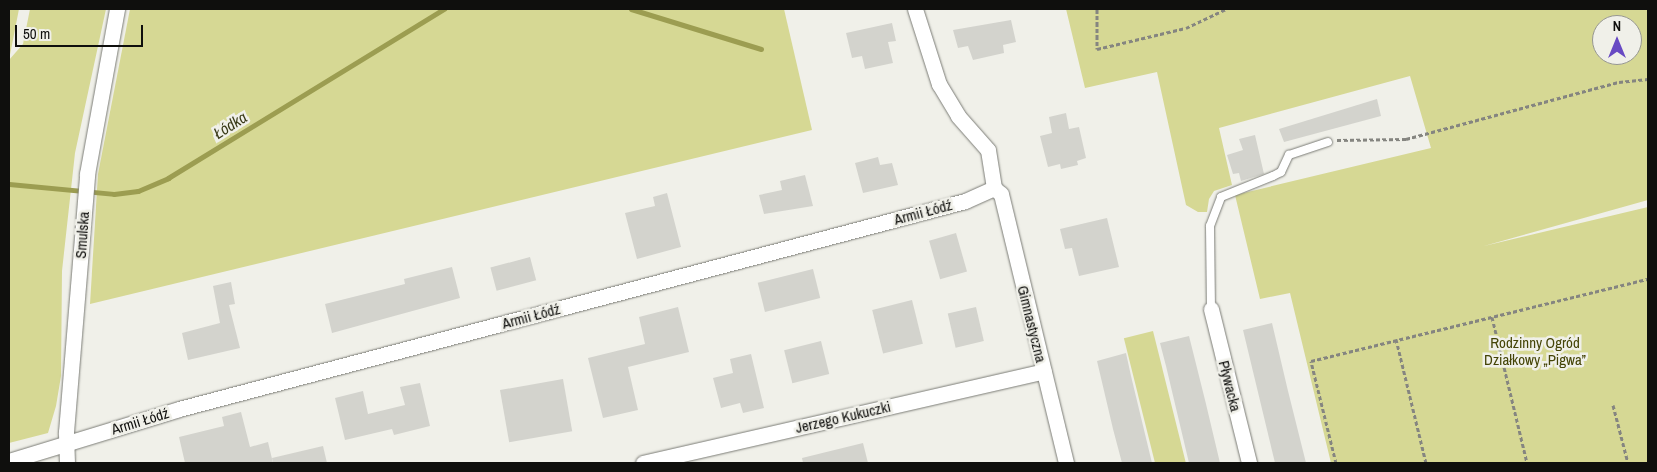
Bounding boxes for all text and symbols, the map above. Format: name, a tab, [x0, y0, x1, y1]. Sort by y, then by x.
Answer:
scale bar	[18, 15, 145, 47]
north arrow	[1592, 15, 1642, 65]
text: N	[1613, 17, 1621, 35]
text: 50 m	[23, 23, 50, 44]
water label: Łódka	[210, 107, 250, 143]
street label: Armii Łódź	[892, 196, 954, 228]
street label: Smulska	[71, 211, 93, 259]
street label: Gimnastyczna	[1014, 284, 1050, 364]
street label: Armii Łódź	[500, 300, 562, 332]
park label: Rodzinny Ogród Działkowy „Pigwa”	[1484, 333, 1586, 368]
street label: Pływacka	[1215, 359, 1245, 413]
street label: Jerzego Kukuczki	[794, 397, 892, 437]
street label: Armii Łódź	[109, 404, 171, 438]

